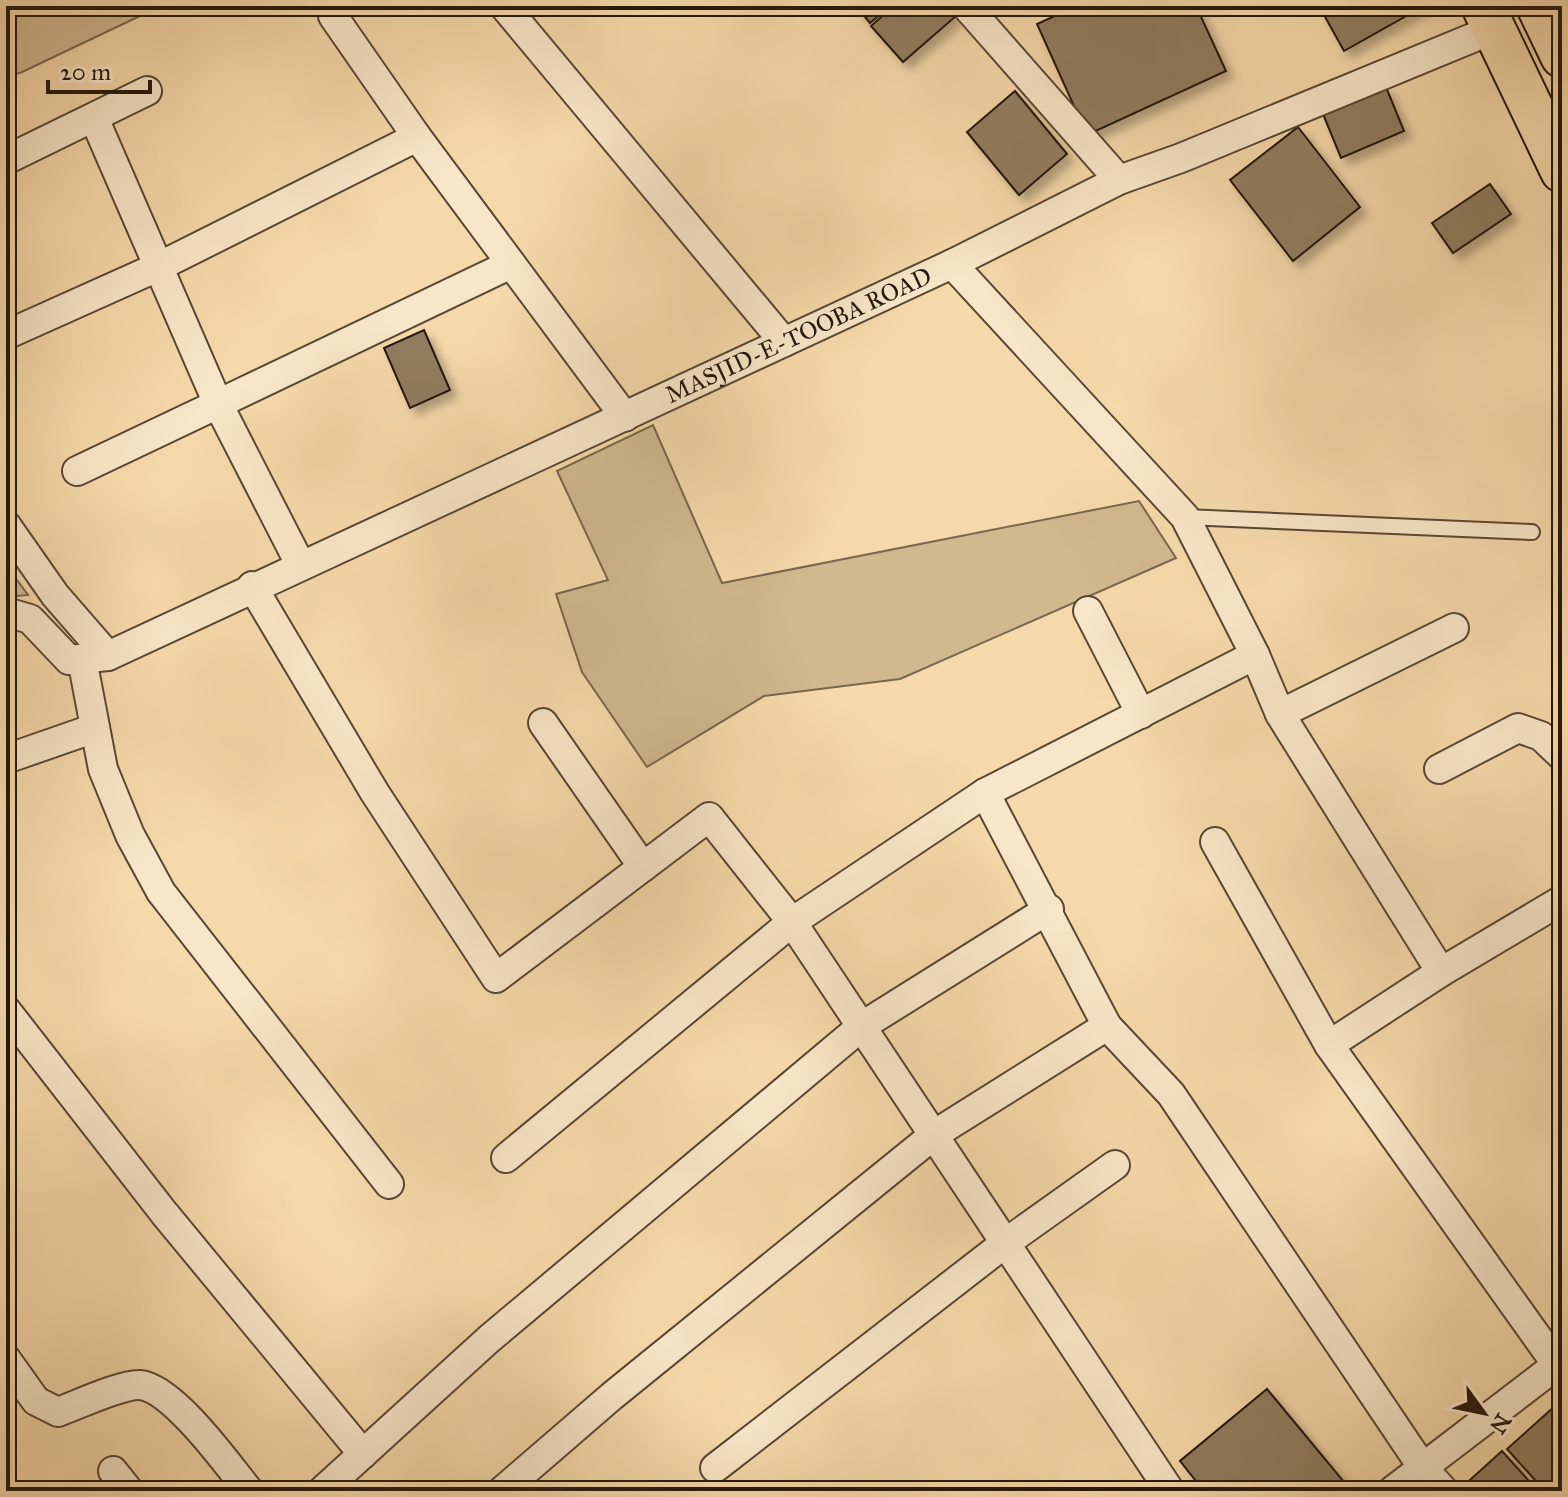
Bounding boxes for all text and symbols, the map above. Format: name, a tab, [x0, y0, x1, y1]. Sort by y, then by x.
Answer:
scale bar	[48, 44, 150, 94]
text: 20 m	[60, 57, 111, 87]
street label: MASJID-E-TOOBA ROAD	[661, 261, 936, 410]
north arrow	[1444, 1373, 1524, 1453]
text: N	[1484, 1408, 1517, 1439]

